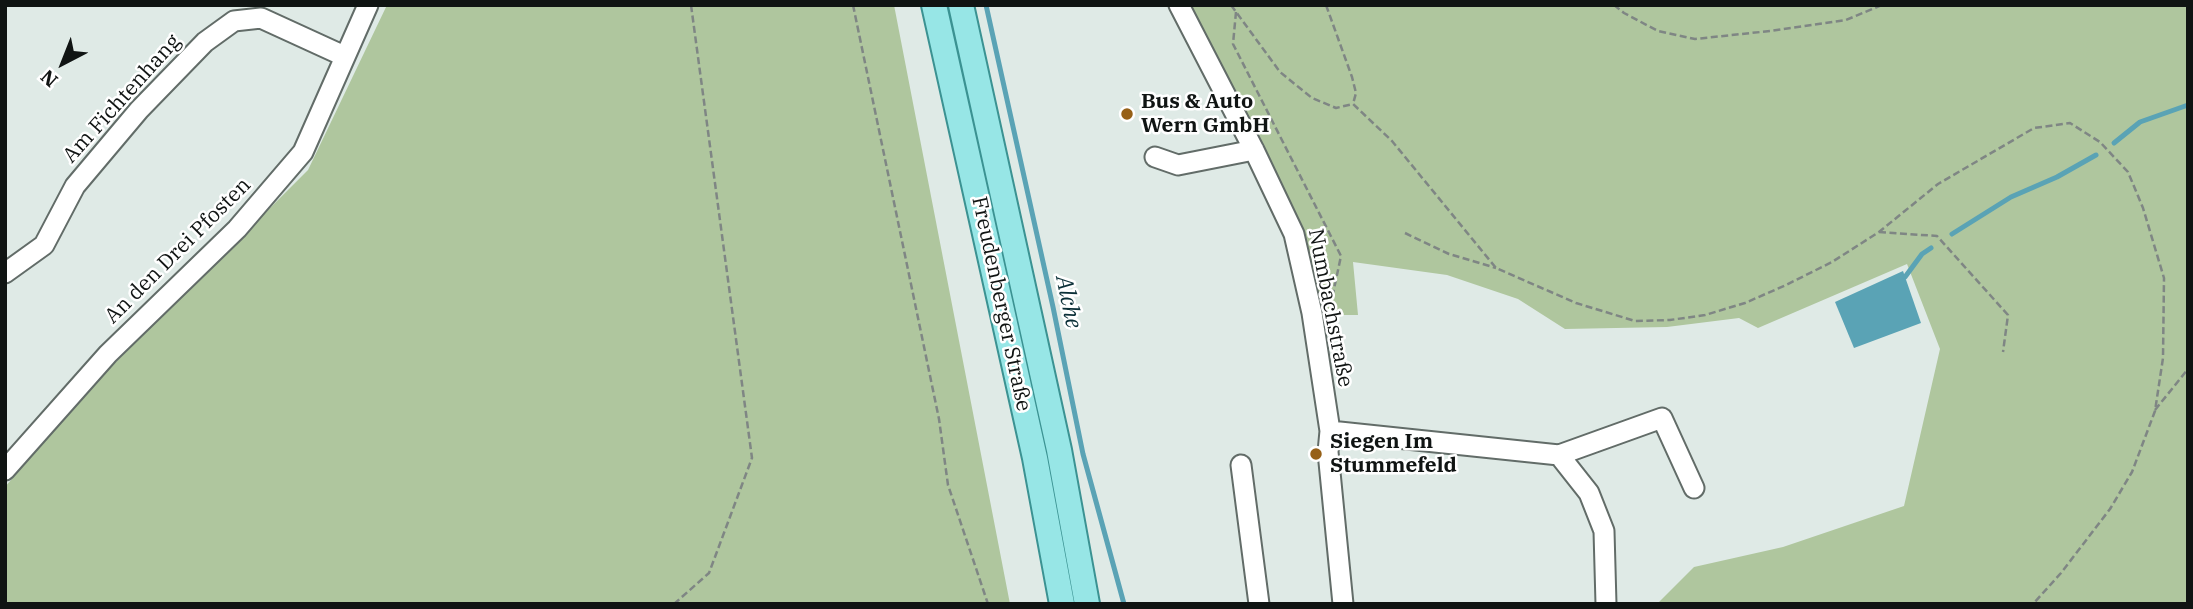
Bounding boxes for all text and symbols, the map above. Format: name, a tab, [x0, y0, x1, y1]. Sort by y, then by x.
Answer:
north arrow	[28, 28, 98, 98]
street label: Am Fichtenhang	[58, 30, 186, 168]
text: N	[35, 65, 63, 93]
place label: Bus & Auto Wern GmbH	[1141, 89, 1269, 139]
marker: Bus & Auto Wern GmbH	[1119, 106, 1135, 122]
street label: An den Drei Pfosten	[100, 173, 256, 329]
street label: Freudenberger Straße	[966, 194, 1036, 414]
street label: Numbachstraße	[1302, 227, 1358, 389]
water label: Alche	[1049, 273, 1087, 331]
place label: Siegen Im Stummefeld	[1330, 429, 1457, 479]
marker: Siegen Im Stummefeld	[1308, 446, 1324, 462]

